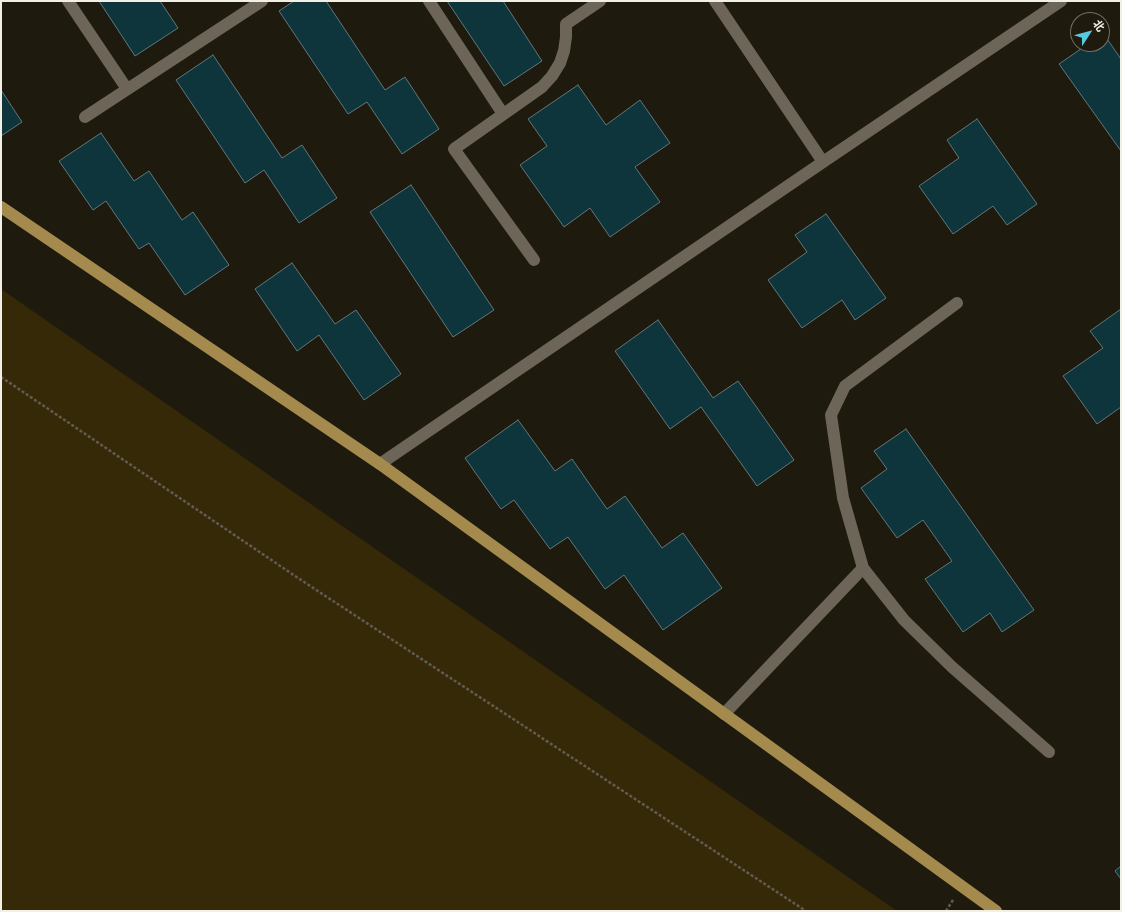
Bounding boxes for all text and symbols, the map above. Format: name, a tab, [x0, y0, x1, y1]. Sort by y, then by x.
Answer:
north arrow	[1070, 12, 1110, 52]
text: 北	[1090, 17, 1108, 34]

